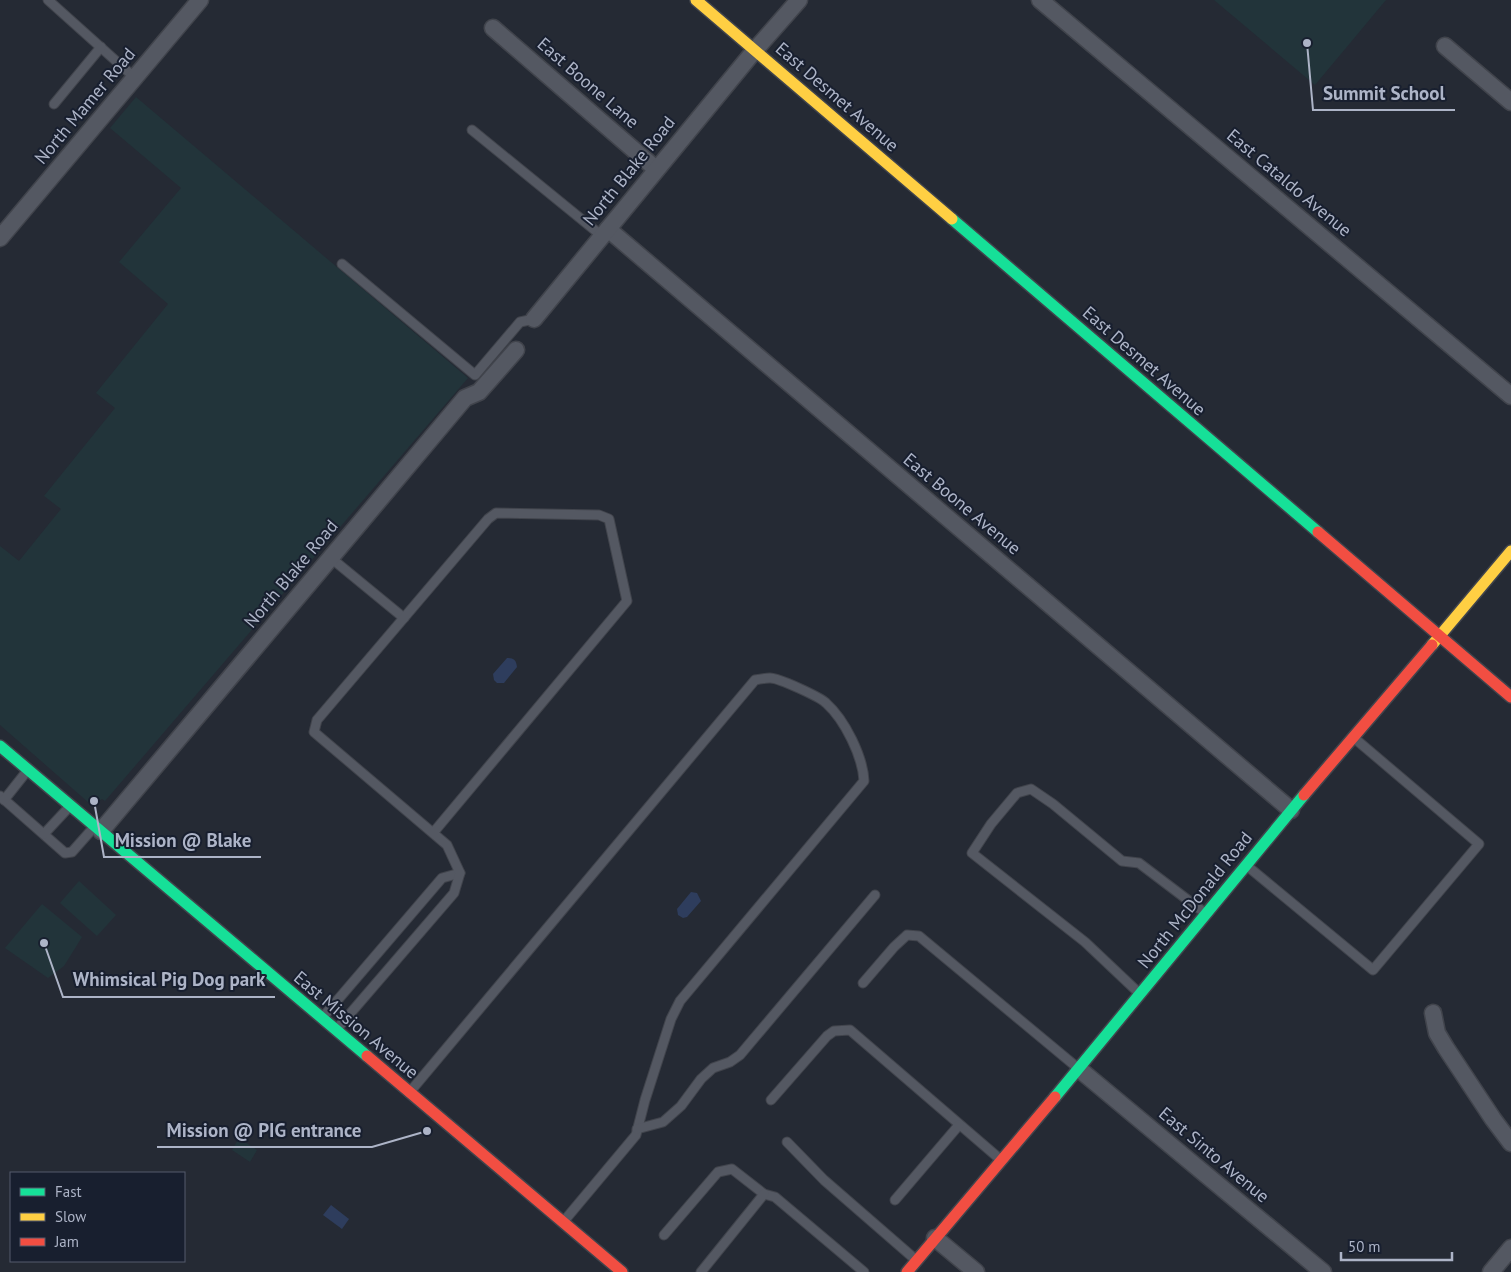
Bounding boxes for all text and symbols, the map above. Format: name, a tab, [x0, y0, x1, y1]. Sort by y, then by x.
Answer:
street label: East Boone Lane	[533, 32, 644, 133]
street label: East Desmet Avenue	[771, 37, 904, 156]
street label: North Mamer Road	[29, 43, 140, 169]
callout: Summit School	[1313, 76, 1455, 110]
text: Summit School	[1323, 81, 1445, 105]
street label: North Blake Road	[577, 111, 680, 230]
street label: East Cataldo Avenue	[1222, 124, 1356, 242]
street label: East Desmet Avenue	[1078, 301, 1211, 420]
street label: East Boone Avenue	[899, 448, 1026, 559]
street label: North Blake Road	[239, 515, 343, 633]
callout: Mission @ Blake	[104, 823, 261, 857]
street label: North McDonald Road	[1132, 827, 1257, 973]
text: Mission @ Blake	[115, 828, 251, 852]
callout: Whimsical Pig Dog park	[63, 963, 275, 997]
street label: East Mission Avenue	[289, 966, 423, 1084]
text: Whimsical Pig Dog park	[73, 967, 266, 991]
street label: East Sinto Avenue	[1154, 1102, 1274, 1208]
callout: Mission @ PIG entrance	[157, 1113, 372, 1147]
text: Mission @ PIG entrance	[166, 1118, 362, 1142]
legend	[10, 1172, 185, 1262]
text: Fast	[55, 1182, 82, 1201]
text: Slow	[55, 1207, 86, 1226]
scale bar	[1341, 1230, 1452, 1262]
text: Jam	[54, 1232, 79, 1251]
text: 50 m	[1348, 1237, 1381, 1256]

